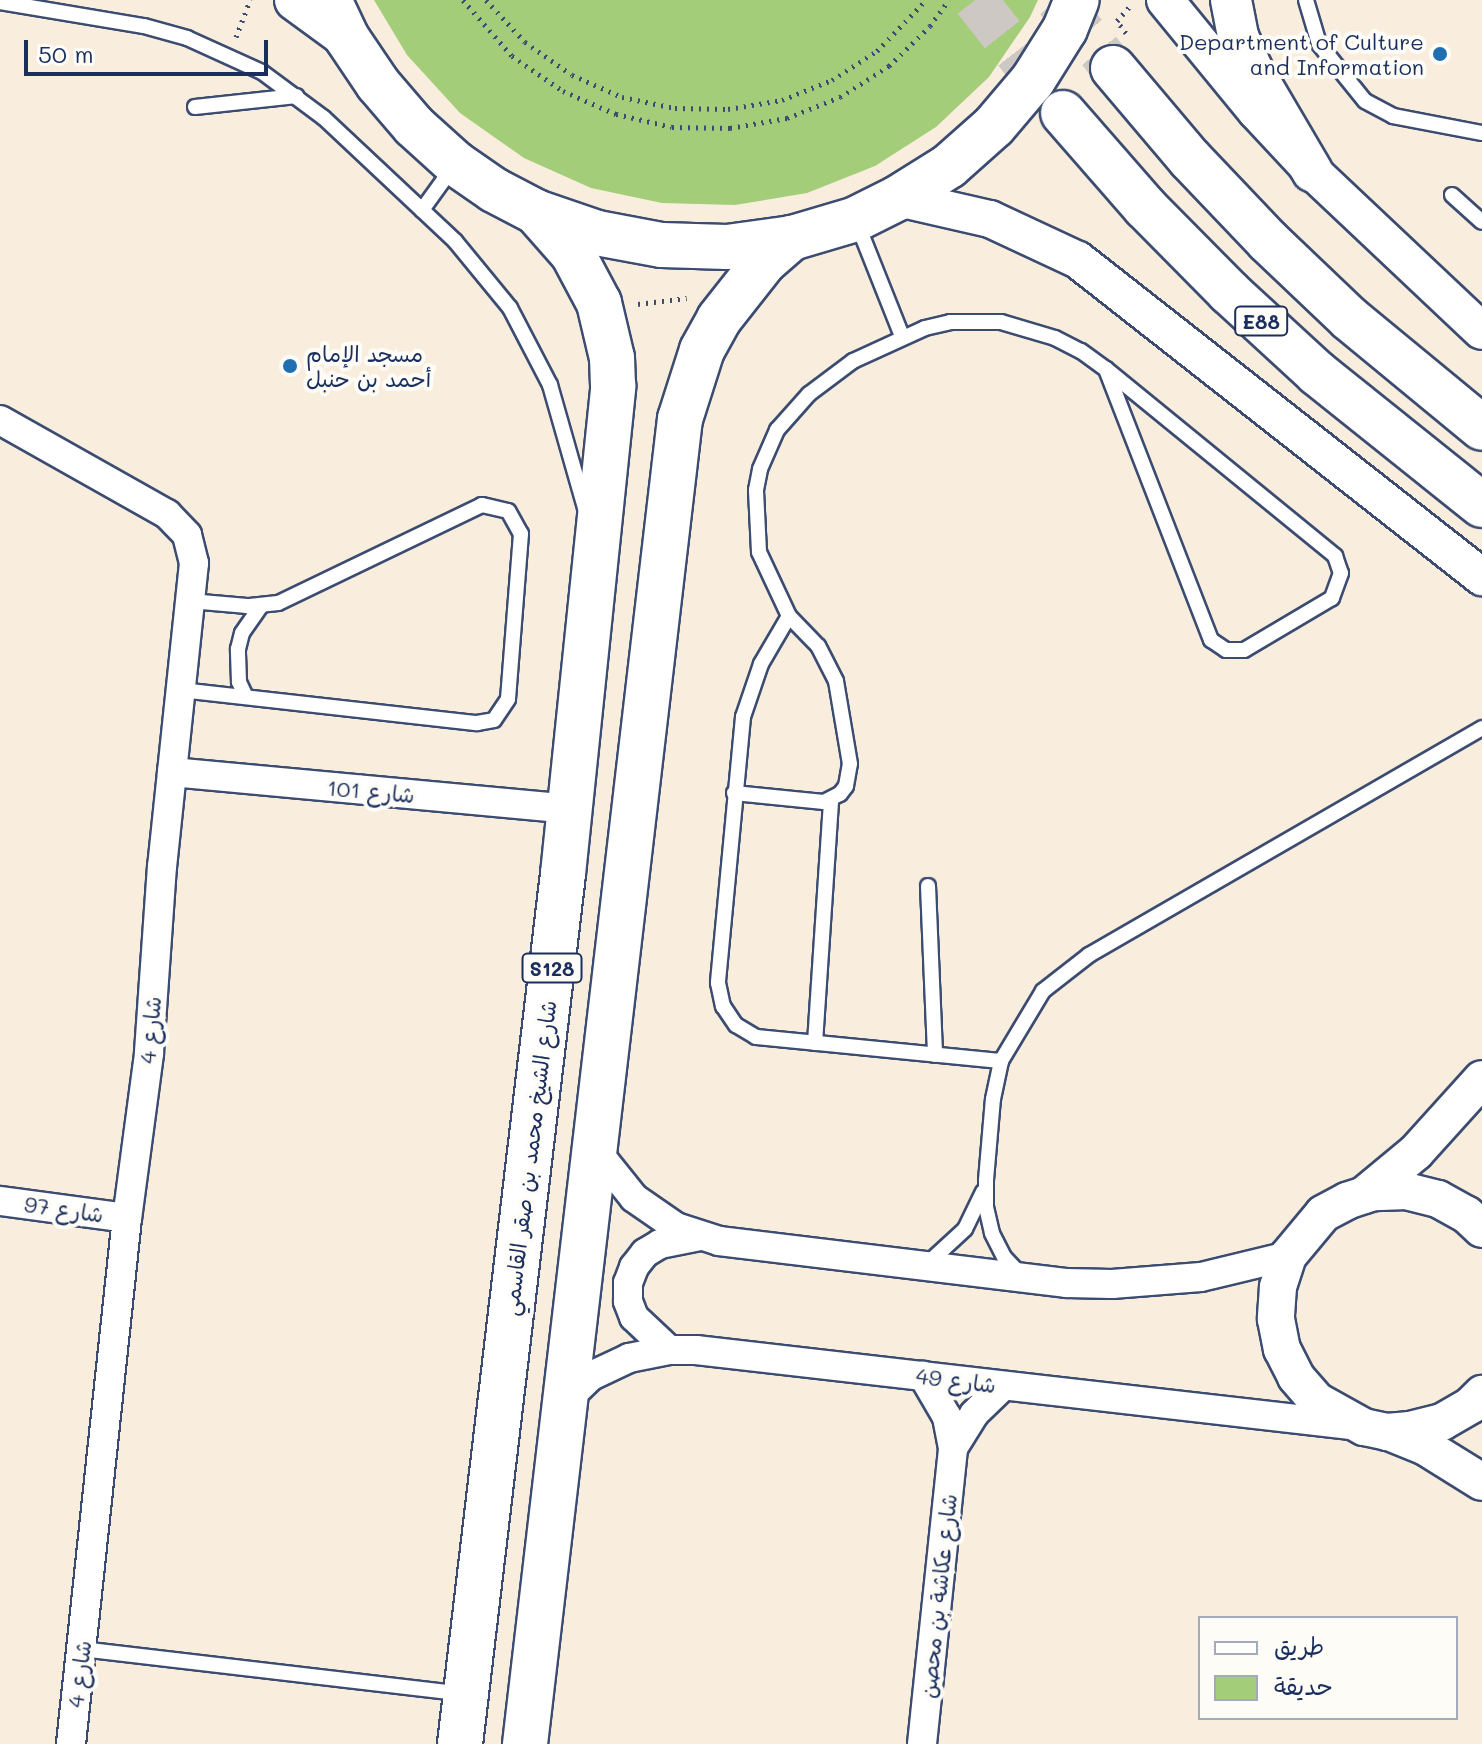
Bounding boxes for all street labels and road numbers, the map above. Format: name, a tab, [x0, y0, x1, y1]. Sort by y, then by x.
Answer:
road number: E88	[1233, 305, 1289, 337]
street label: شارع 101	[326, 774, 416, 808]
road number: S128	[520, 952, 584, 984]
street label: شارع 4	[134, 995, 166, 1065]
street label: شارع الشيخ محمد بن صقر القاسمي	[497, 999, 561, 1317]
street label: شارع 97	[23, 1190, 105, 1228]
street label: شارع 49	[914, 1362, 998, 1398]
street label: شارع عكاشة بن محصن	[914, 1492, 962, 1700]
street label: شارع 4	[62, 1639, 96, 1709]

